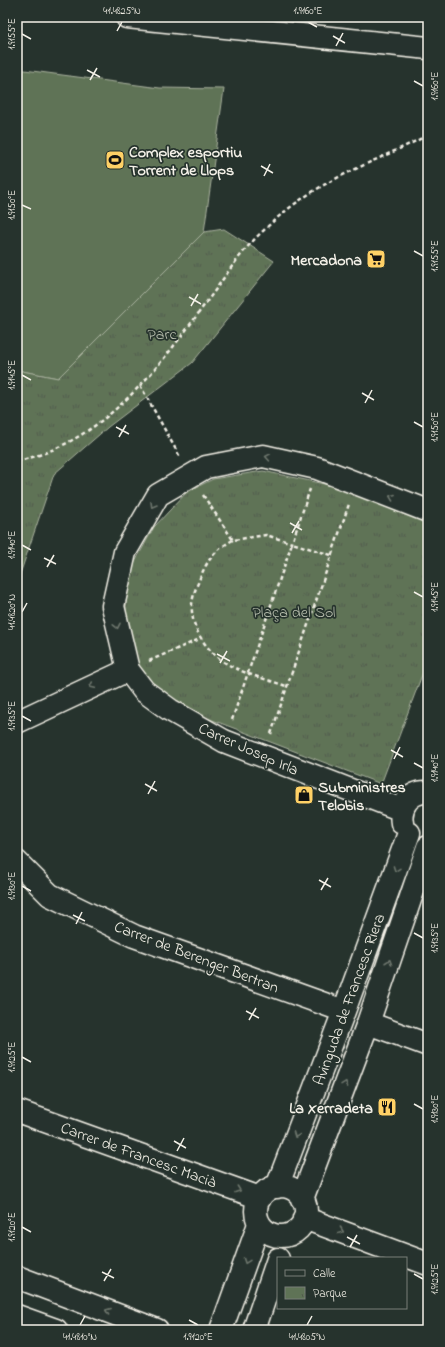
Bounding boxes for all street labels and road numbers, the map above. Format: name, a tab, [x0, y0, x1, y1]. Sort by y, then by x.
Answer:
street label: Carrer Josep Irla	[194, 717, 302, 783]
street label: Avinguda de Francesc Riera	[308, 910, 392, 1089]
street label: Carrer de Berenger Bertran	[110, 915, 282, 1000]
street label: Carrer de Francesc Macià	[57, 1117, 220, 1195]

